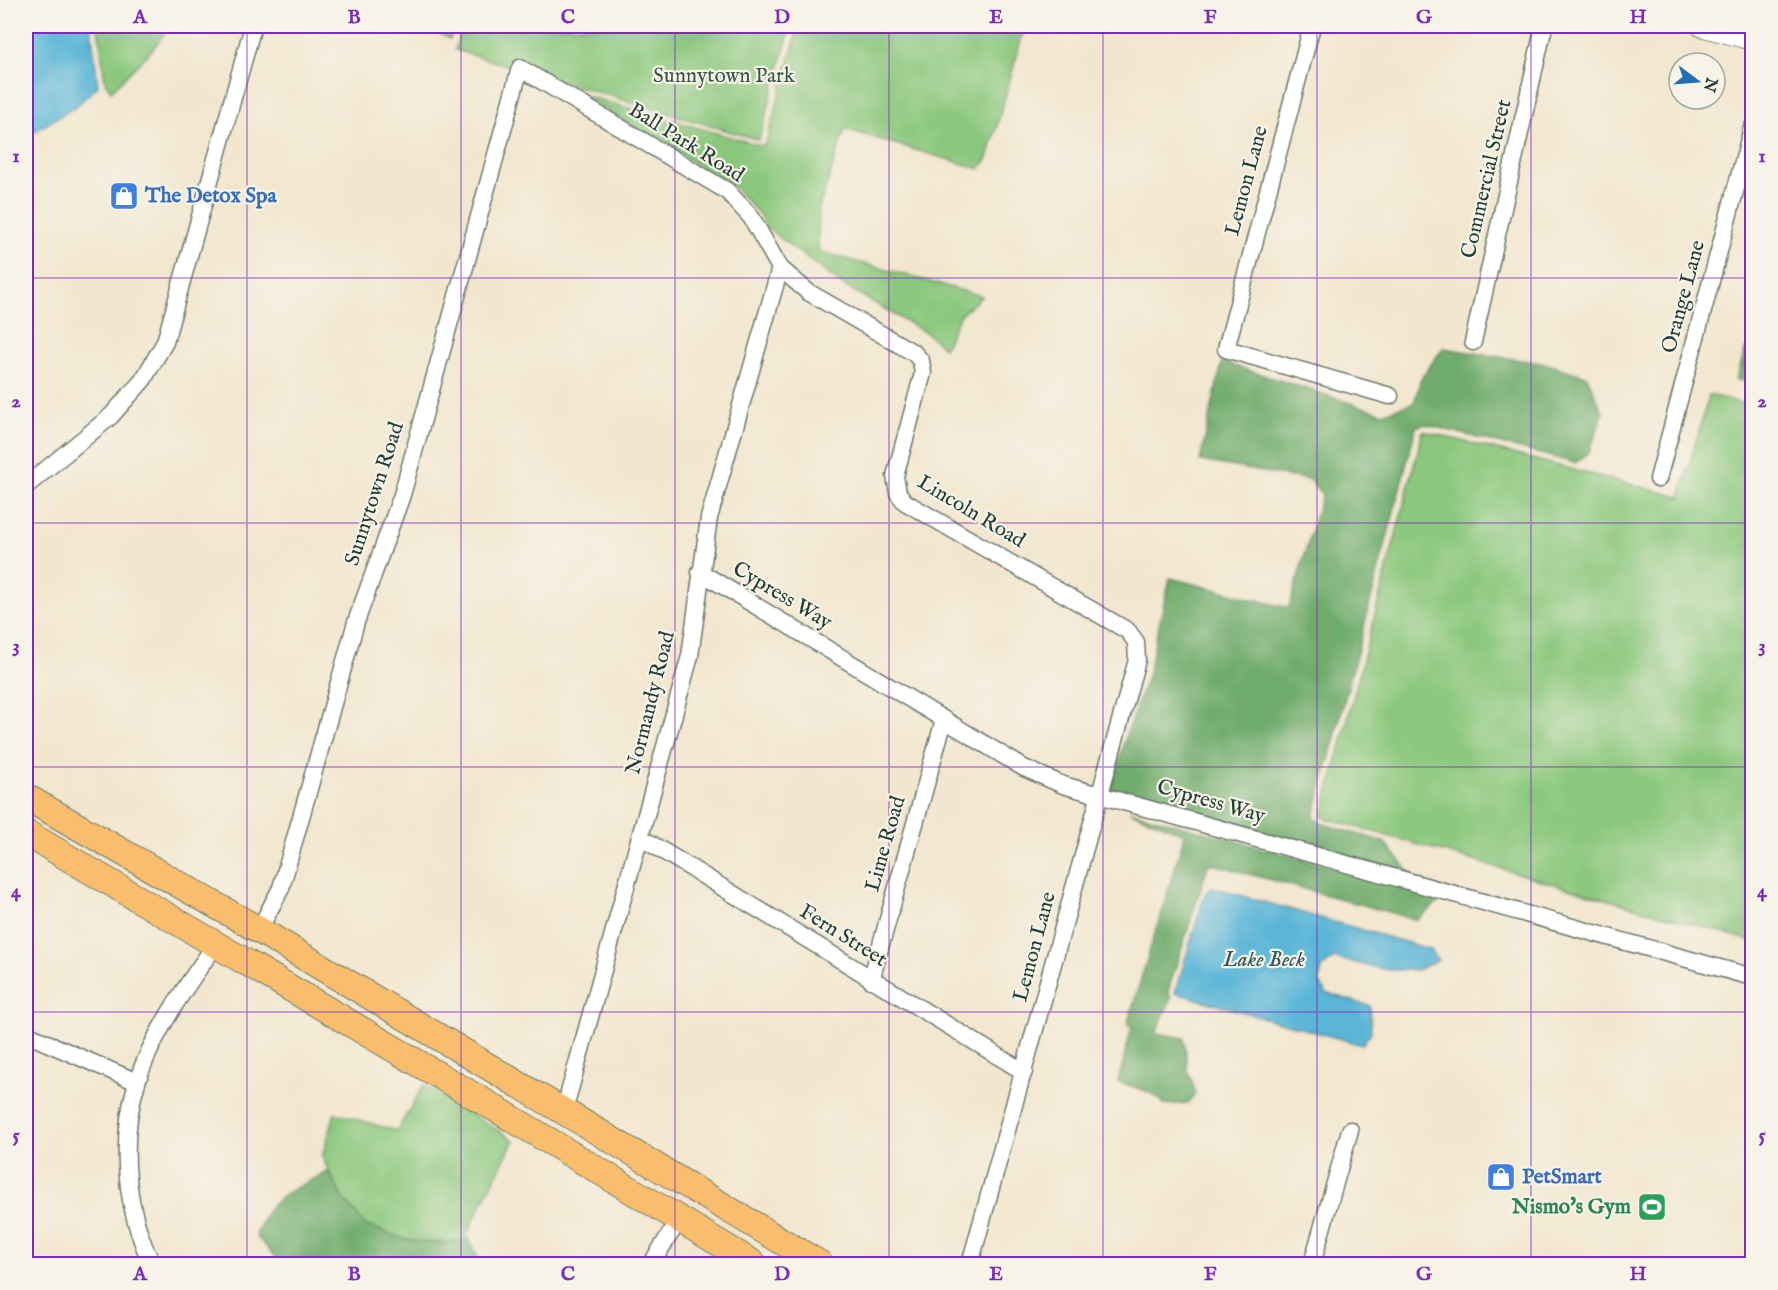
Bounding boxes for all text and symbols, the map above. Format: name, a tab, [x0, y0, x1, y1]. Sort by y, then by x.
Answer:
text: A	[132, 5, 148, 30]
text: B	[347, 5, 361, 30]
text: C	[561, 5, 575, 30]
text: D	[774, 5, 790, 30]
text: E	[989, 5, 1003, 30]
text: F	[1204, 5, 1217, 30]
text: G	[1416, 5, 1433, 30]
text: H	[1629, 5, 1647, 30]
north arrow	[1667, 51, 1727, 111]
park label: Sunnytown Park	[653, 63, 796, 90]
text: N	[1698, 74, 1721, 94]
street label: Ball Park Road	[623, 97, 749, 190]
street label: Commercial Street	[1456, 97, 1518, 261]
street label: Lemon Lane	[1219, 123, 1275, 239]
text: 1	[12, 144, 20, 169]
text: 1	[1758, 144, 1766, 169]
shop icon: The Detox Spa	[108, 180, 140, 212]
place label: The Detox Spa	[144, 183, 277, 210]
street label: Orange Lane	[1656, 237, 1712, 356]
text: 2	[11, 389, 21, 414]
text: 2	[1757, 389, 1767, 414]
street label: Sunnytown Road	[339, 418, 411, 569]
street label: Lincoln Road	[912, 469, 1030, 555]
street label: Cypress Way	[727, 556, 837, 637]
street label: Normandy Road	[620, 628, 682, 777]
text: 3	[12, 634, 20, 659]
text: 3	[1758, 634, 1766, 659]
street label: Cypress Way	[1154, 774, 1269, 830]
street label: Lime Road	[859, 792, 913, 895]
text: 4	[11, 879, 22, 904]
text: 4	[1757, 879, 1768, 904]
street label: Lemon Lane	[1007, 889, 1063, 1005]
street label: Fern Street	[794, 898, 892, 974]
water label: Lake Beck	[1222, 946, 1305, 974]
text: 5	[12, 1123, 20, 1148]
text: 5	[1758, 1123, 1766, 1148]
shop icon: PetSmart	[1485, 1161, 1517, 1193]
place label: PetSmart	[1522, 1164, 1602, 1191]
sports icon: Nismo's Gym	[1636, 1191, 1668, 1223]
place label: Nismo's Gym	[1511, 1194, 1632, 1221]
text: A	[132, 1262, 148, 1287]
text: B	[347, 1262, 361, 1287]
text: C	[561, 1262, 575, 1287]
text: D	[774, 1262, 790, 1287]
text: E	[989, 1262, 1003, 1287]
text: F	[1204, 1262, 1217, 1287]
text: G	[1416, 1262, 1433, 1287]
text: H	[1629, 1262, 1647, 1287]

